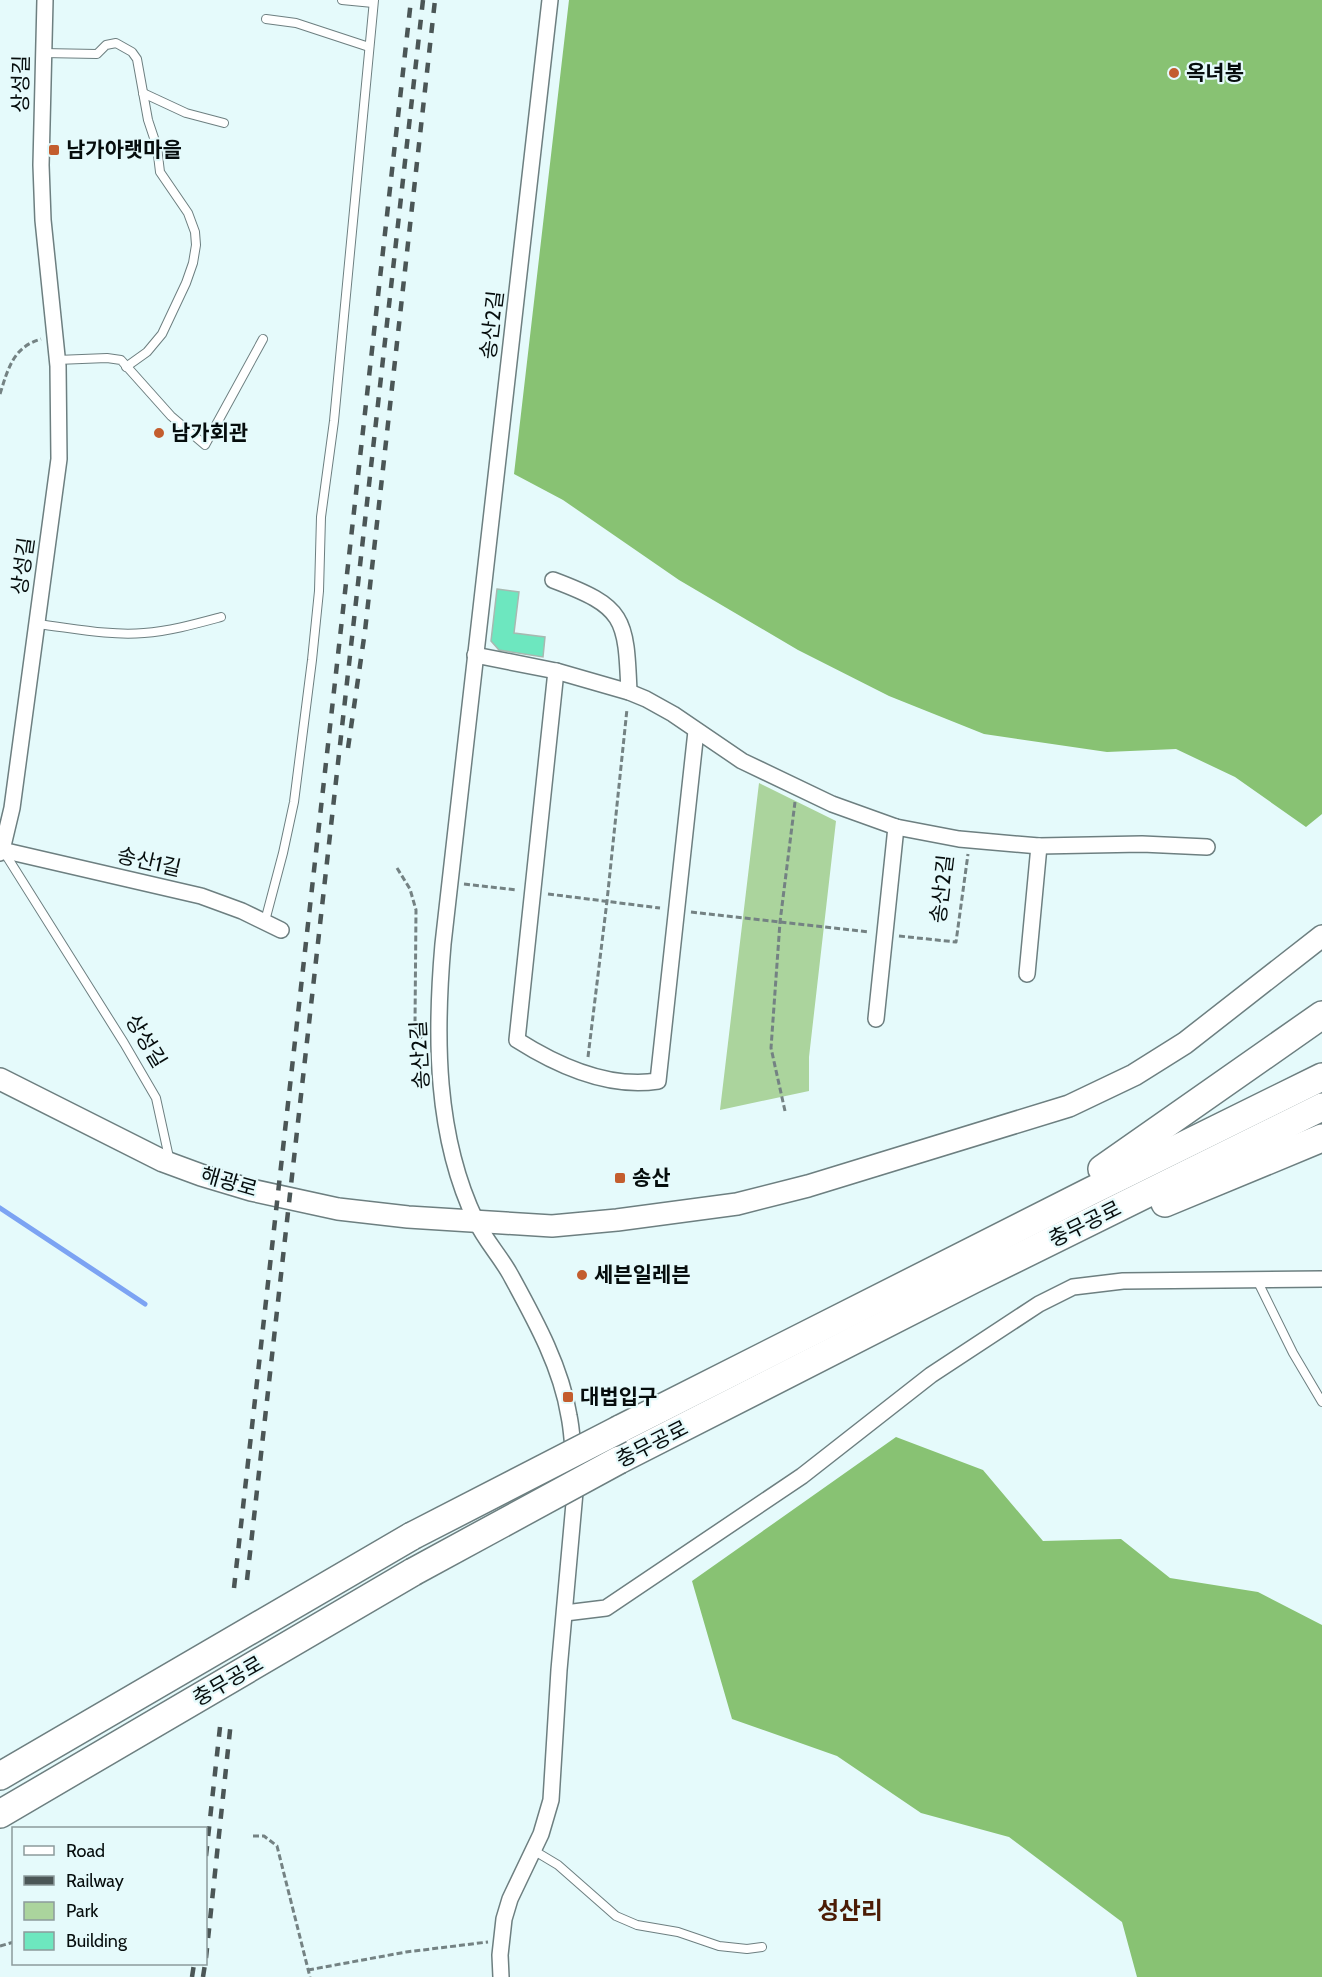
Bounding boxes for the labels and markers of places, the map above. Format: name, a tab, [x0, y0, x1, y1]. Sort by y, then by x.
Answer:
place label: 옥녀봉	[1186, 60, 1244, 85]
marker: 옥녀봉	[1167, 66, 1181, 80]
place label: 남가아랫마을	[66, 137, 182, 162]
marker: 남가아랫마을	[47, 143, 61, 157]
place label: 남가회관	[171, 420, 248, 445]
marker: 남가회관	[152, 426, 166, 440]
place label: 송산	[632, 1165, 671, 1190]
marker: 송산	[613, 1171, 627, 1185]
place label: 세븐일레븐	[594, 1262, 691, 1287]
marker: 세븐일레븐	[575, 1268, 589, 1282]
place label: 대법입구	[580, 1384, 657, 1409]
marker: 대법입구	[561, 1390, 575, 1404]

